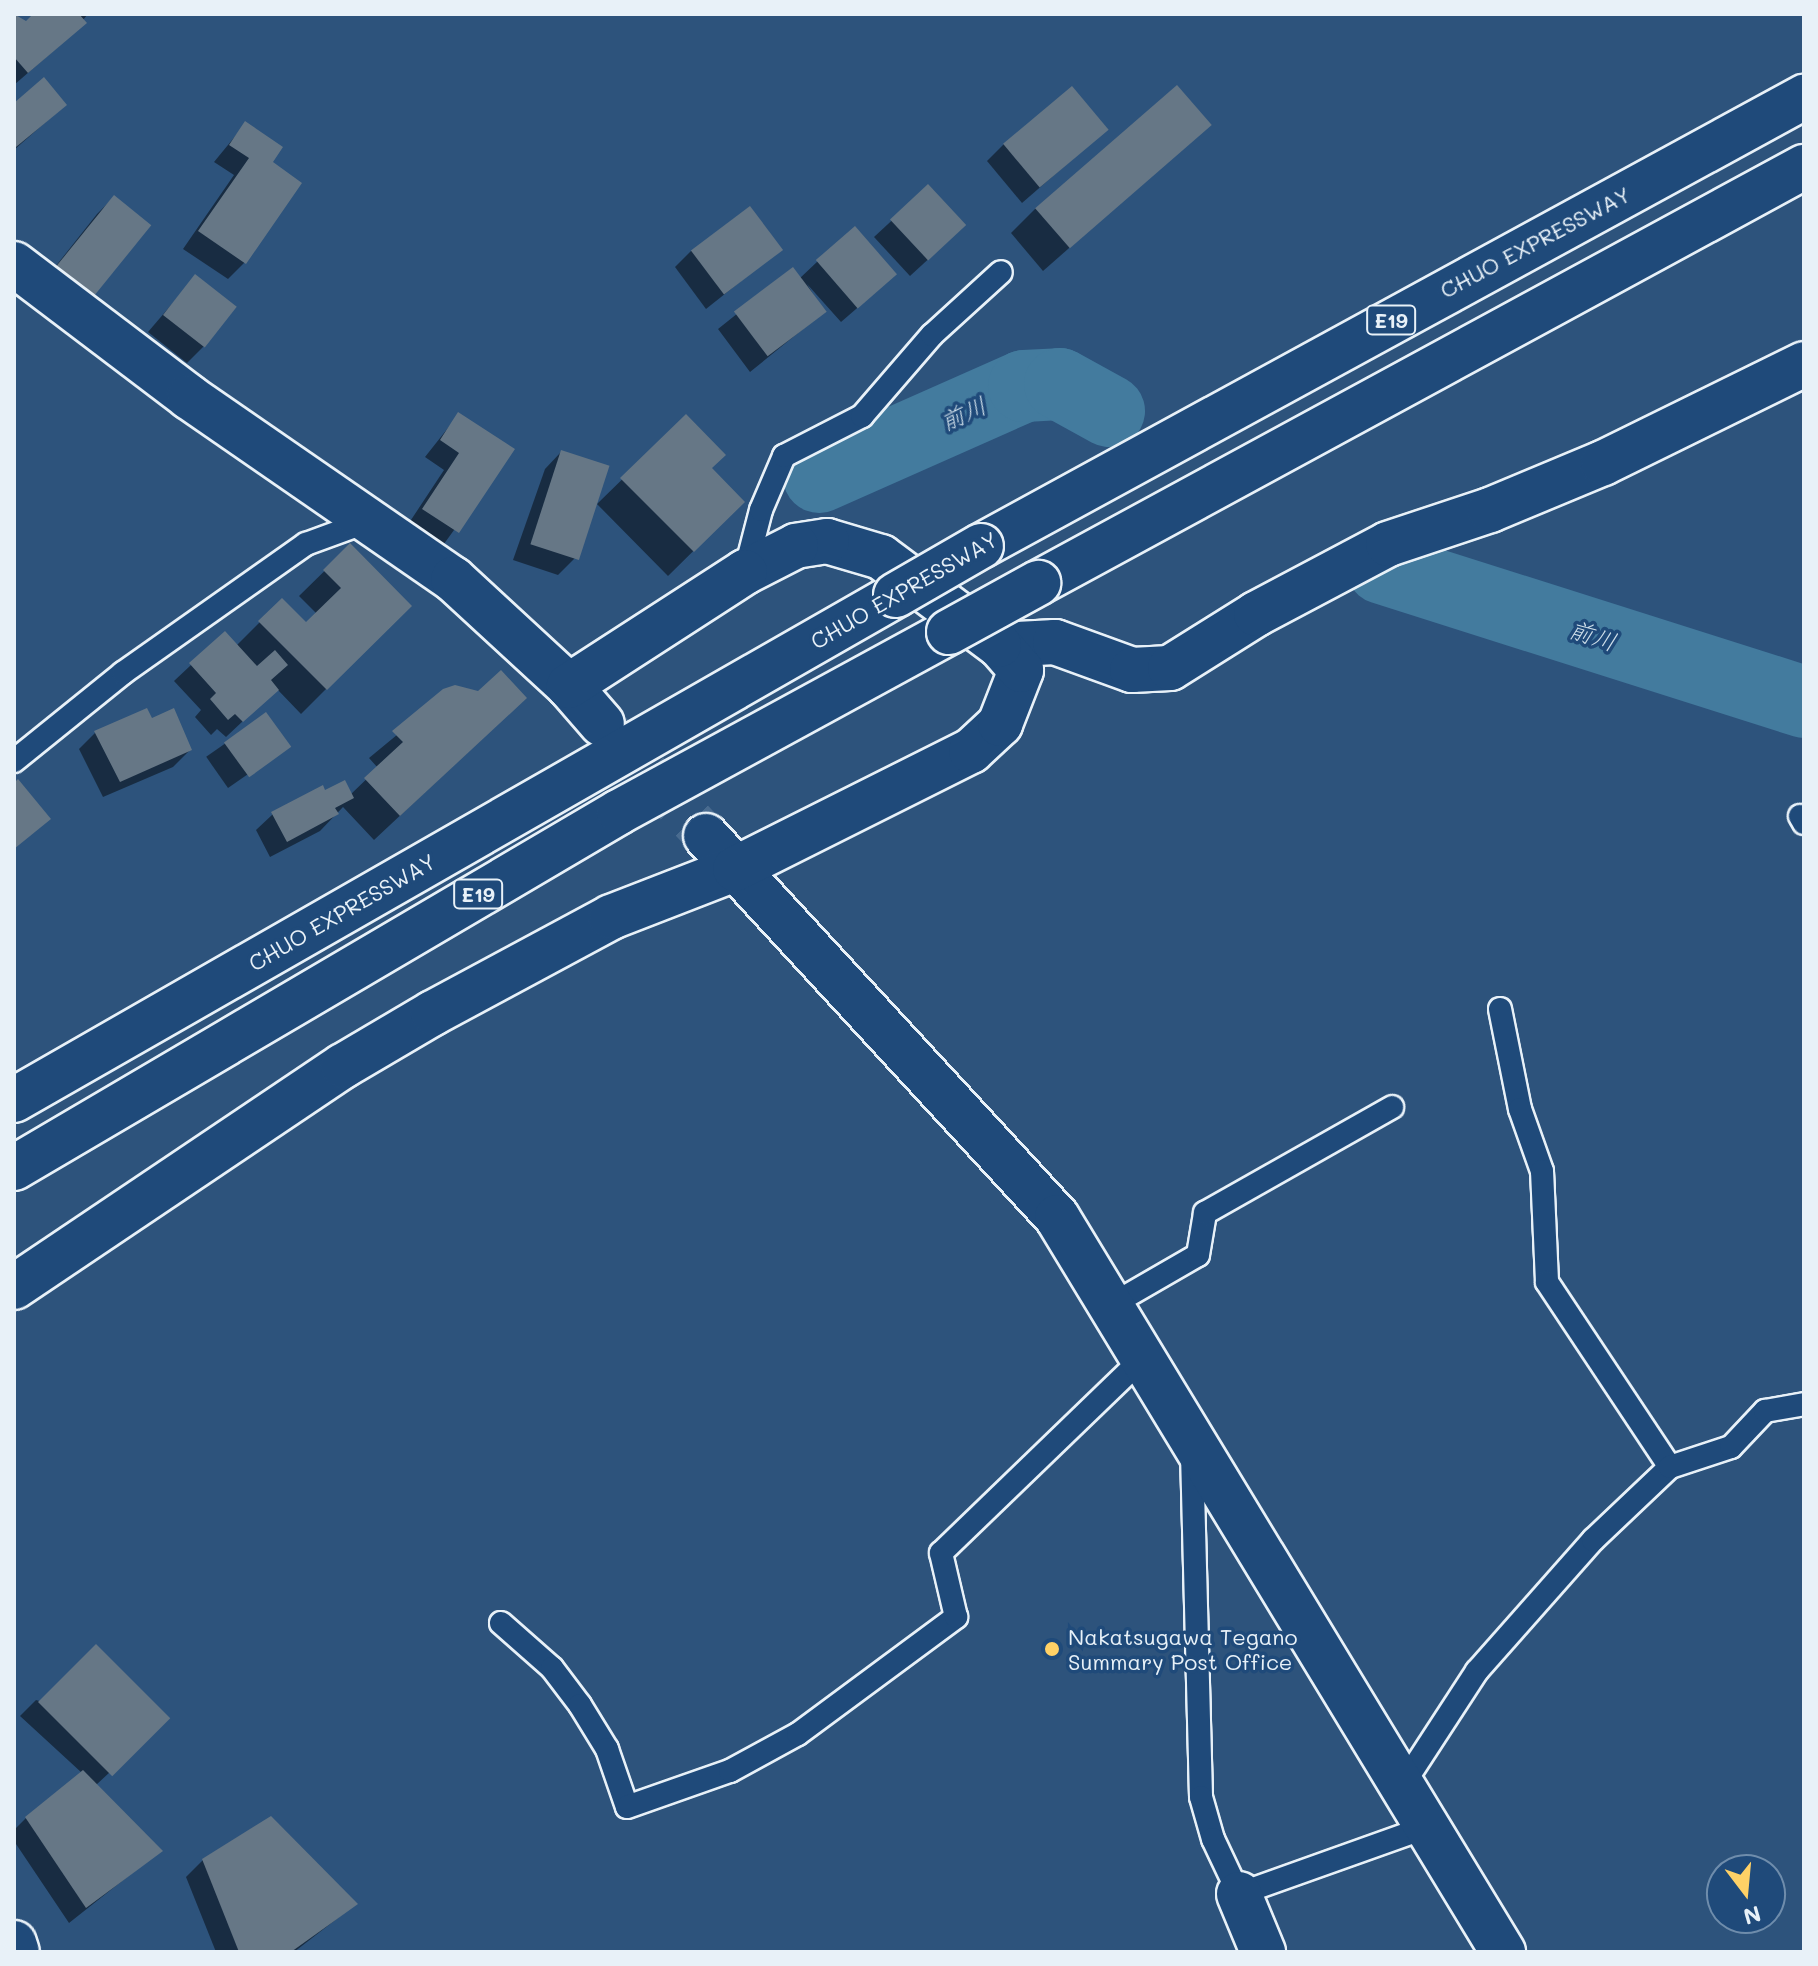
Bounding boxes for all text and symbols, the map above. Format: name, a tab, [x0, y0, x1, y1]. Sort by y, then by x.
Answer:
street label: CHUO EXPRESSWAY	[1435, 181, 1635, 303]
road number: E19	[1365, 304, 1417, 336]
water label: 前川	[935, 390, 991, 436]
street label: CHUO EXPRESSWAY	[806, 526, 1002, 654]
water label: 前川	[1566, 614, 1620, 656]
street label: CHUO EXPRESSWAY	[244, 848, 440, 976]
road number: E19	[452, 878, 504, 910]
place label: Nakatsugawa Tegano Summary Post Office	[1068, 1623, 1298, 1674]
marker: Nakatsugawa Tegano Summary Post Office	[1043, 1640, 1061, 1658]
north arrow	[1706, 1854, 1786, 1934]
text: N	[1740, 1899, 1764, 1932]

